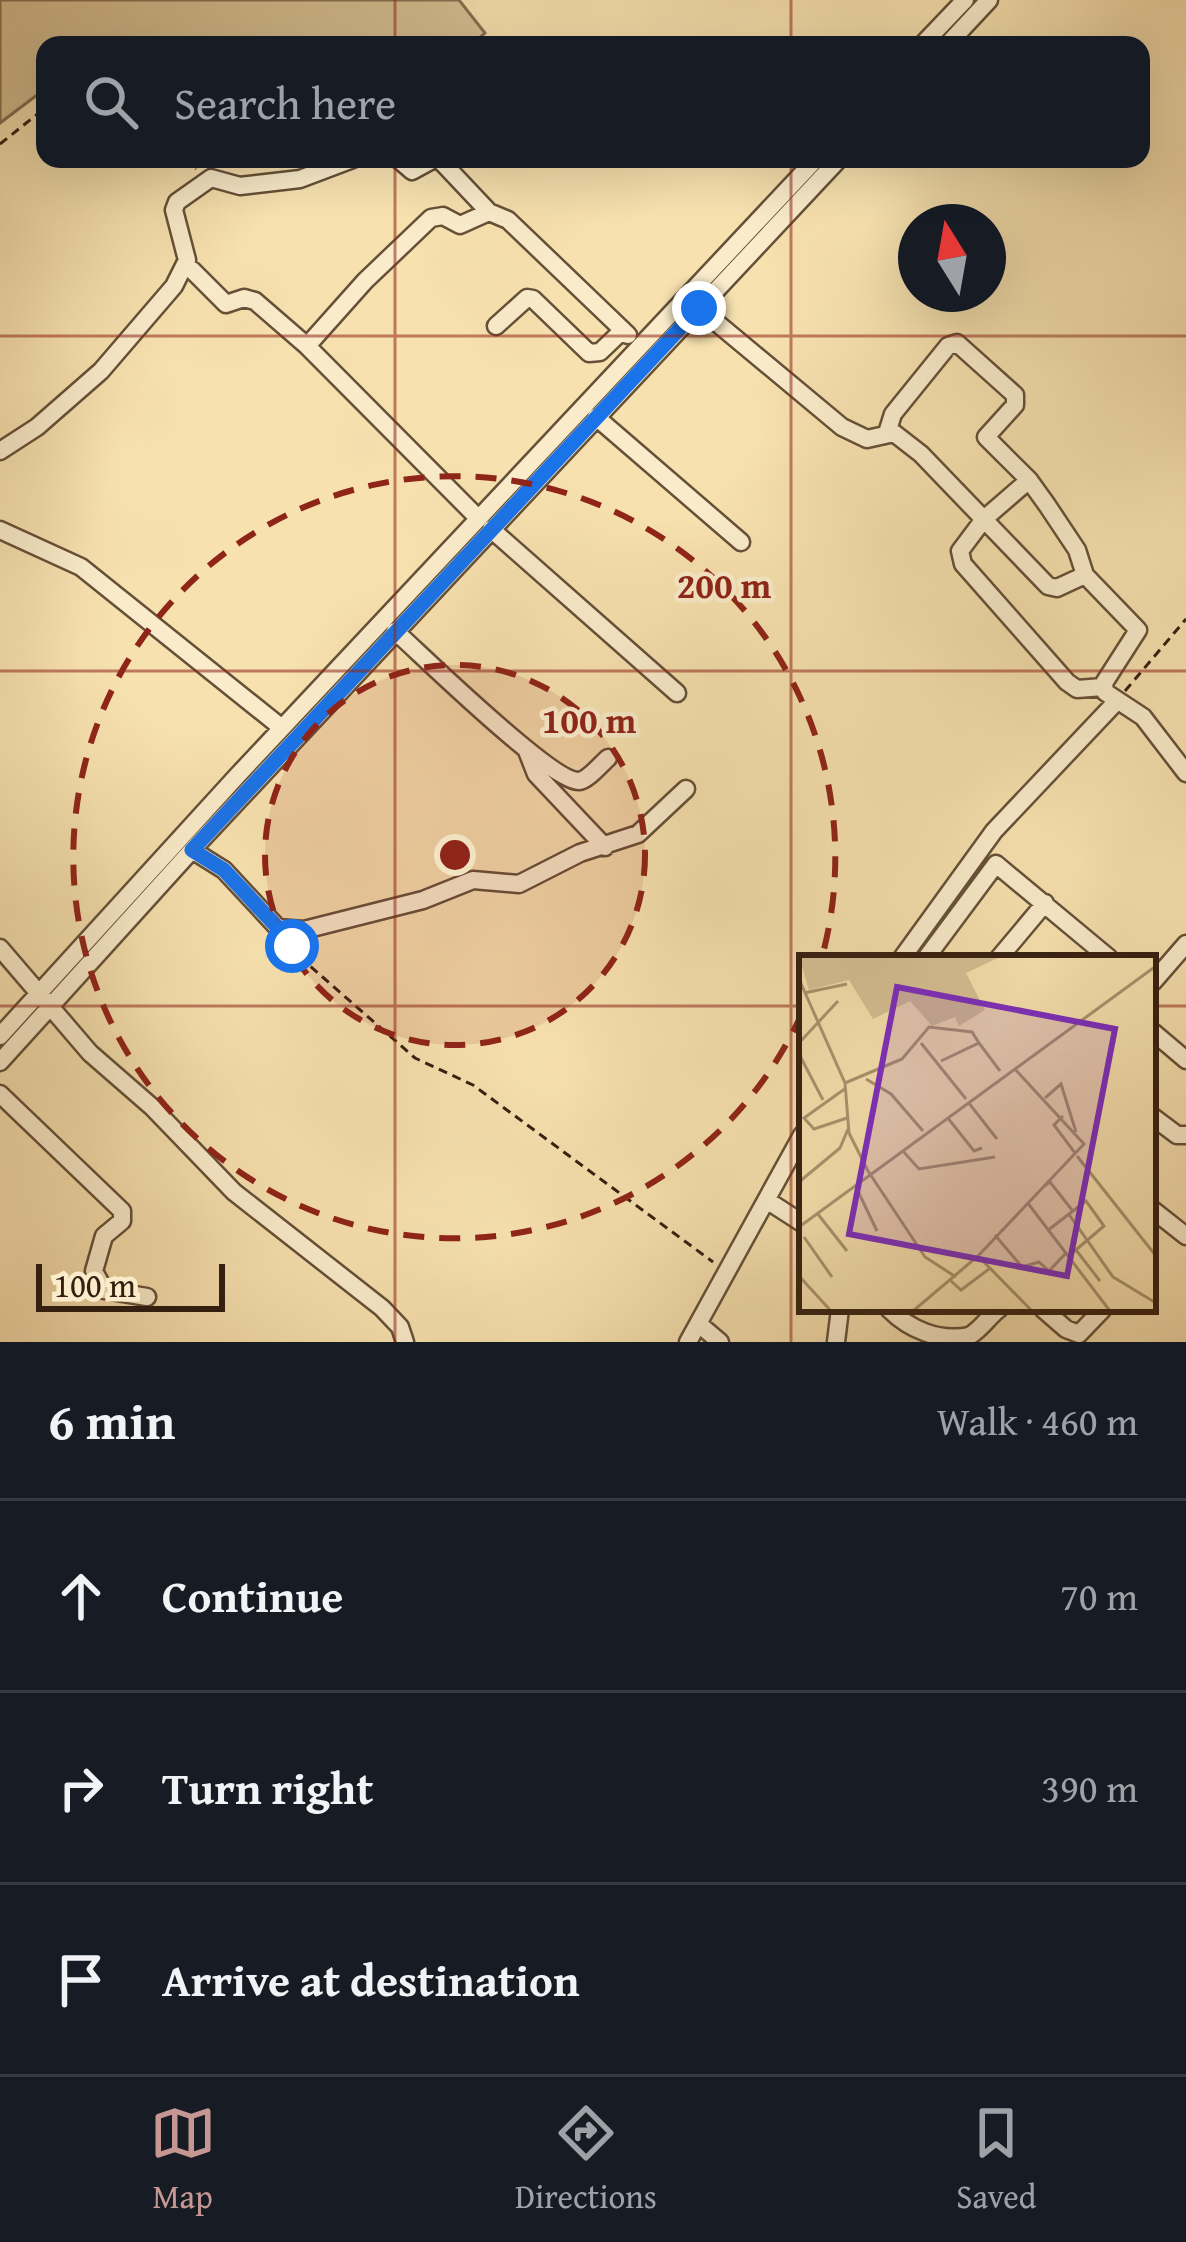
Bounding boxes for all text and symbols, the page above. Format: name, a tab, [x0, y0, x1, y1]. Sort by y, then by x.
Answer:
search box	[36, 36, 1150, 168]
icon: search	[78, 69, 144, 135]
text: Search here	[174, 70, 396, 135]
north arrow	[898, 204, 1006, 312]
route end	[672, 281, 726, 335]
text: 200 m	[677, 558, 772, 611]
text: 100 m	[542, 693, 637, 746]
centre of rings	[434, 834, 476, 876]
route start	[265, 919, 319, 973]
inset map	[799, 955, 1156, 1312]
scale bar	[36, 1258, 225, 1311]
text: 100 m	[54, 1261, 136, 1309]
text: 6 min	[48, 1383, 175, 1458]
text: Walk · 460 m	[937, 1392, 1138, 1449]
icon: ahead	[48, 1563, 114, 1629]
text: Continue	[162, 1563, 343, 1628]
text: 70 m	[1060, 1567, 1138, 1624]
icon: right	[48, 1755, 114, 1821]
text: Turn right	[162, 1755, 374, 1820]
text: 390 m	[1041, 1759, 1138, 1816]
icon: arrive	[48, 1947, 114, 2013]
text: Arrive at destination	[162, 1947, 580, 2012]
tab: Map	[150, 2100, 216, 2220]
tab: Directions	[515, 2100, 657, 2220]
tab: Saved	[956, 2100, 1036, 2220]

